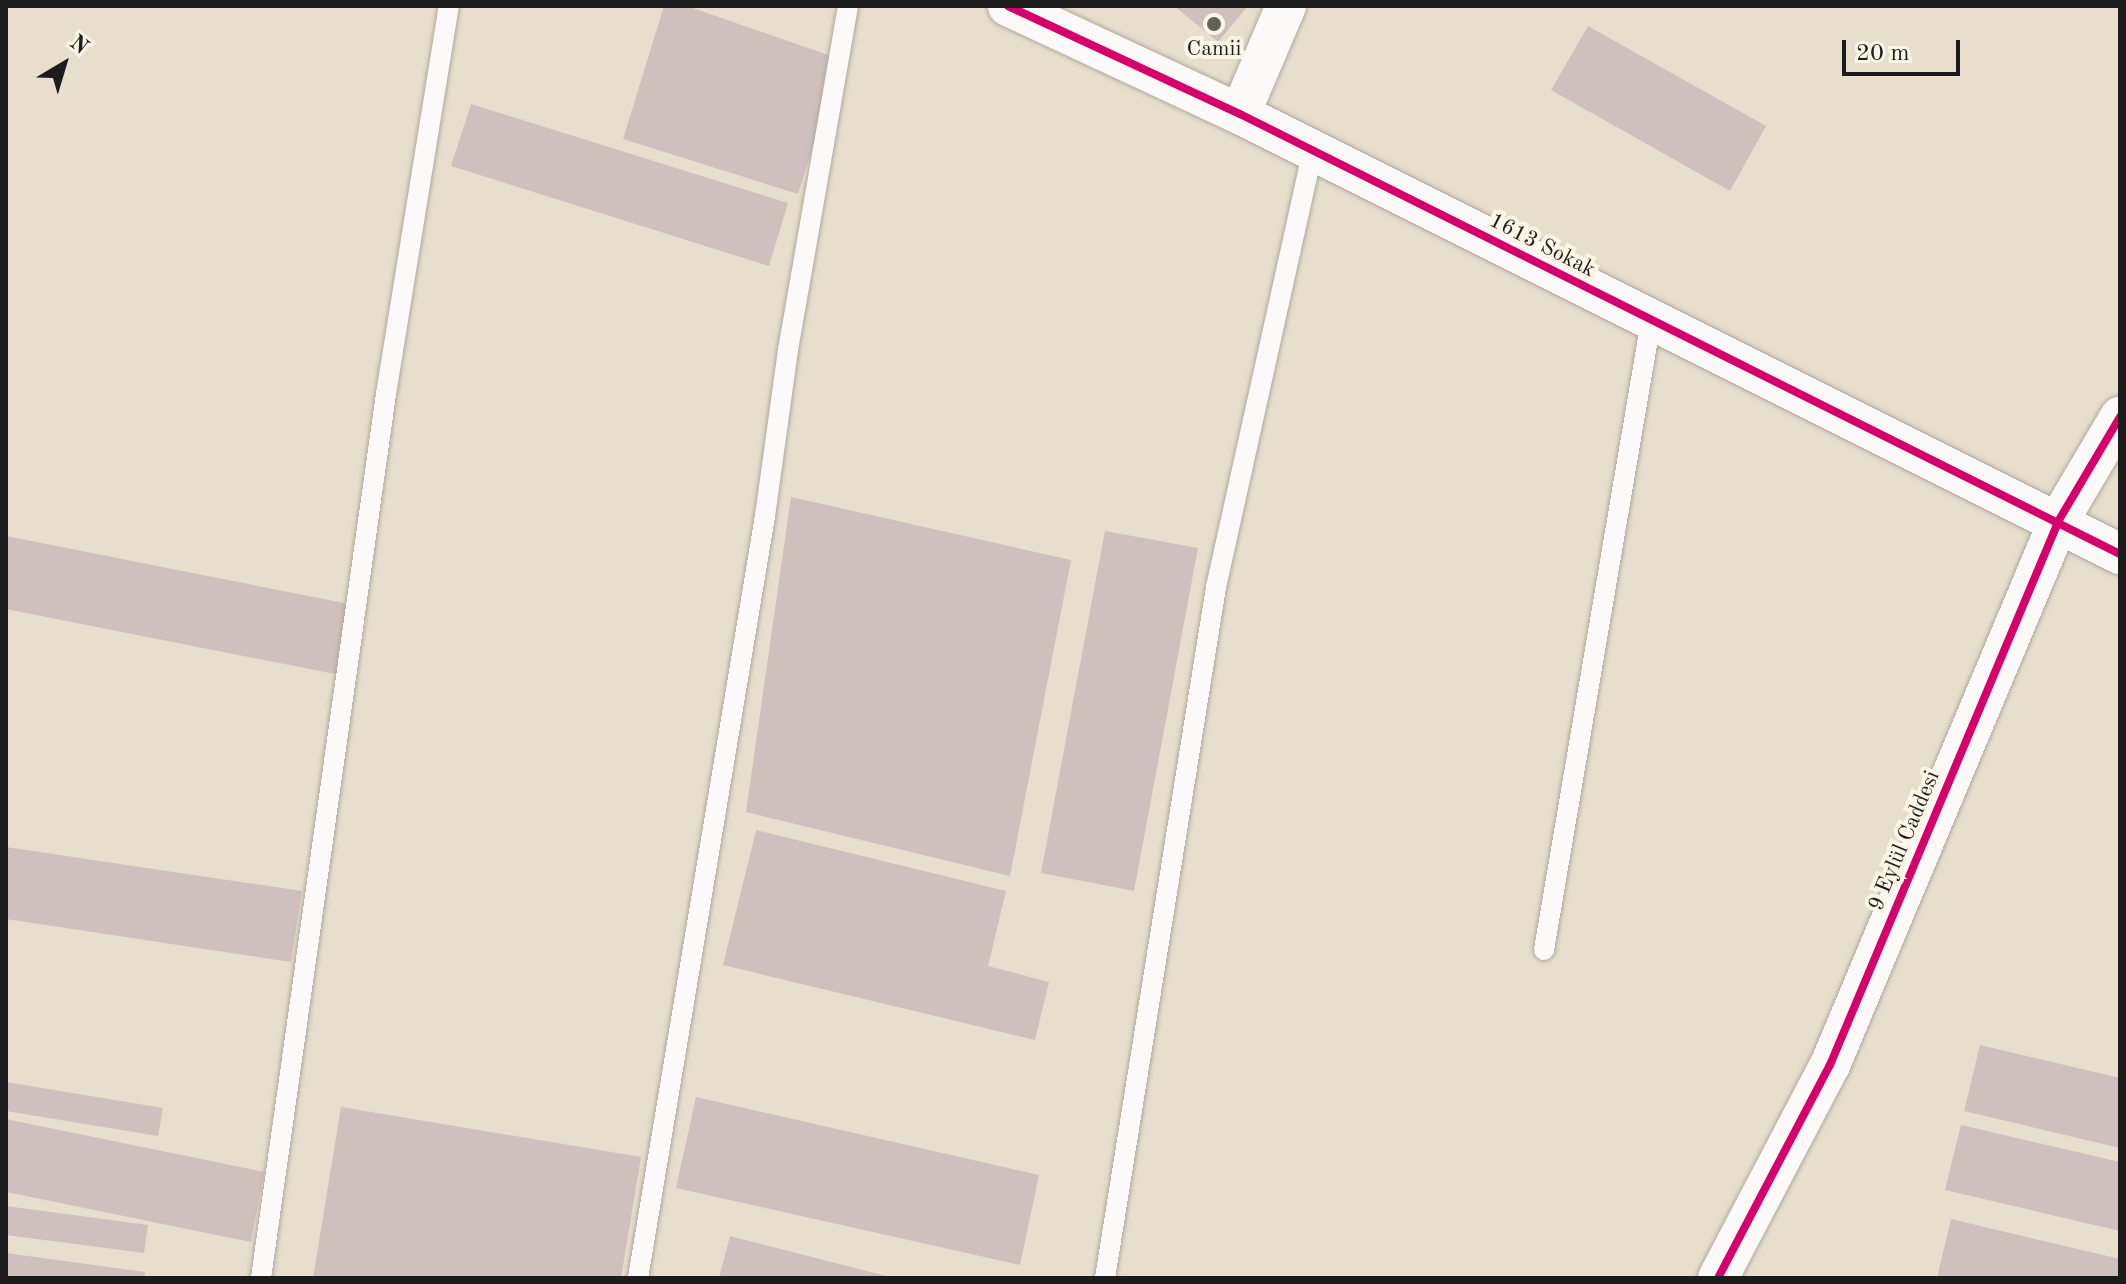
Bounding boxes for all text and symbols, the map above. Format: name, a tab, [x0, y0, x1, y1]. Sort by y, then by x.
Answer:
marker: Camii	[1205, 15, 1223, 33]
north arrow	[24, 24, 104, 104]
scale bar	[1846, 24, 1964, 74]
text: N	[65, 31, 92, 59]
place label: Camii	[1187, 37, 1241, 63]
text: 20 m	[1856, 42, 1910, 66]
street label: 1613 Sokak	[1485, 208, 1599, 284]
street label: 9 Eylül Caddesi	[1864, 767, 1946, 915]

